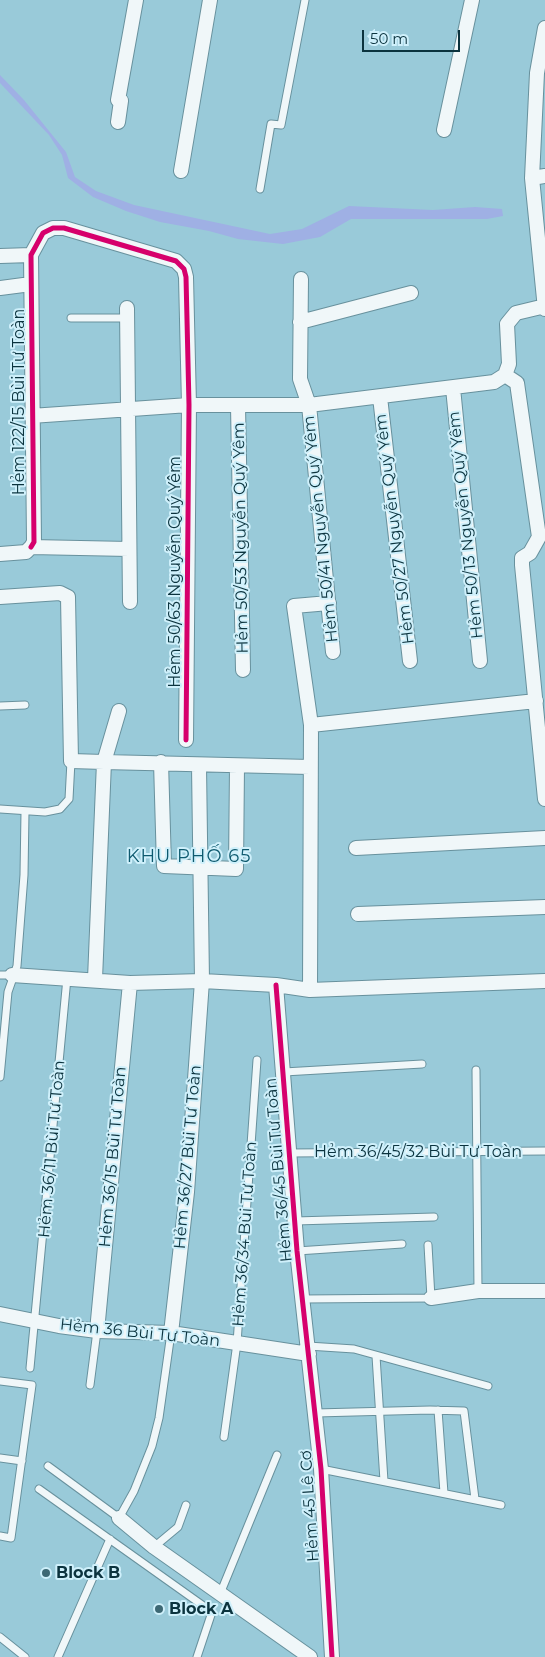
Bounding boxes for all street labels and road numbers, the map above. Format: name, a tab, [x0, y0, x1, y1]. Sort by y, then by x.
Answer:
street label: Hẻm 122/15 Bùi Tư Toàn	[9, 309, 29, 495]
street label: Hẻm 50/13 Nguyễn Quý Yêm	[445, 410, 487, 640]
street label: Hẻm 50/27 Nguyễn Quý Yêm	[371, 413, 419, 645]
street label: Hẻm 50/41 Nguyễn Quý Yêm	[300, 415, 342, 643]
street label: Hẻm 50/53 Nguyễn Quý Yêm	[229, 422, 253, 654]
street label: Hẻm 50/63 Nguyễn Quý Yêm	[165, 456, 185, 688]
street label: Hẻm 36/11 Bùi Tư Toàn	[35, 1059, 69, 1239]
street label: Hẻm 36/27 Bùi Tư Toàn	[170, 1064, 206, 1250]
street label: Hẻm 36/15 Bùi Tư Toàn	[96, 1066, 130, 1248]
street label: Hẻm 36/45 Bùi Tư Toàn	[261, 1077, 297, 1263]
street label: Hẻm 36/34 Bùi Tư Toàn	[229, 1141, 261, 1327]
street label: Hẻm 36/45/32 Bùi Tư Toàn	[314, 1142, 522, 1162]
street label: Hẻm 36 Bùi Tư Toàn	[59, 1315, 221, 1351]
street label: Hẻm 45 Lê Cơ	[297, 1450, 323, 1562]

